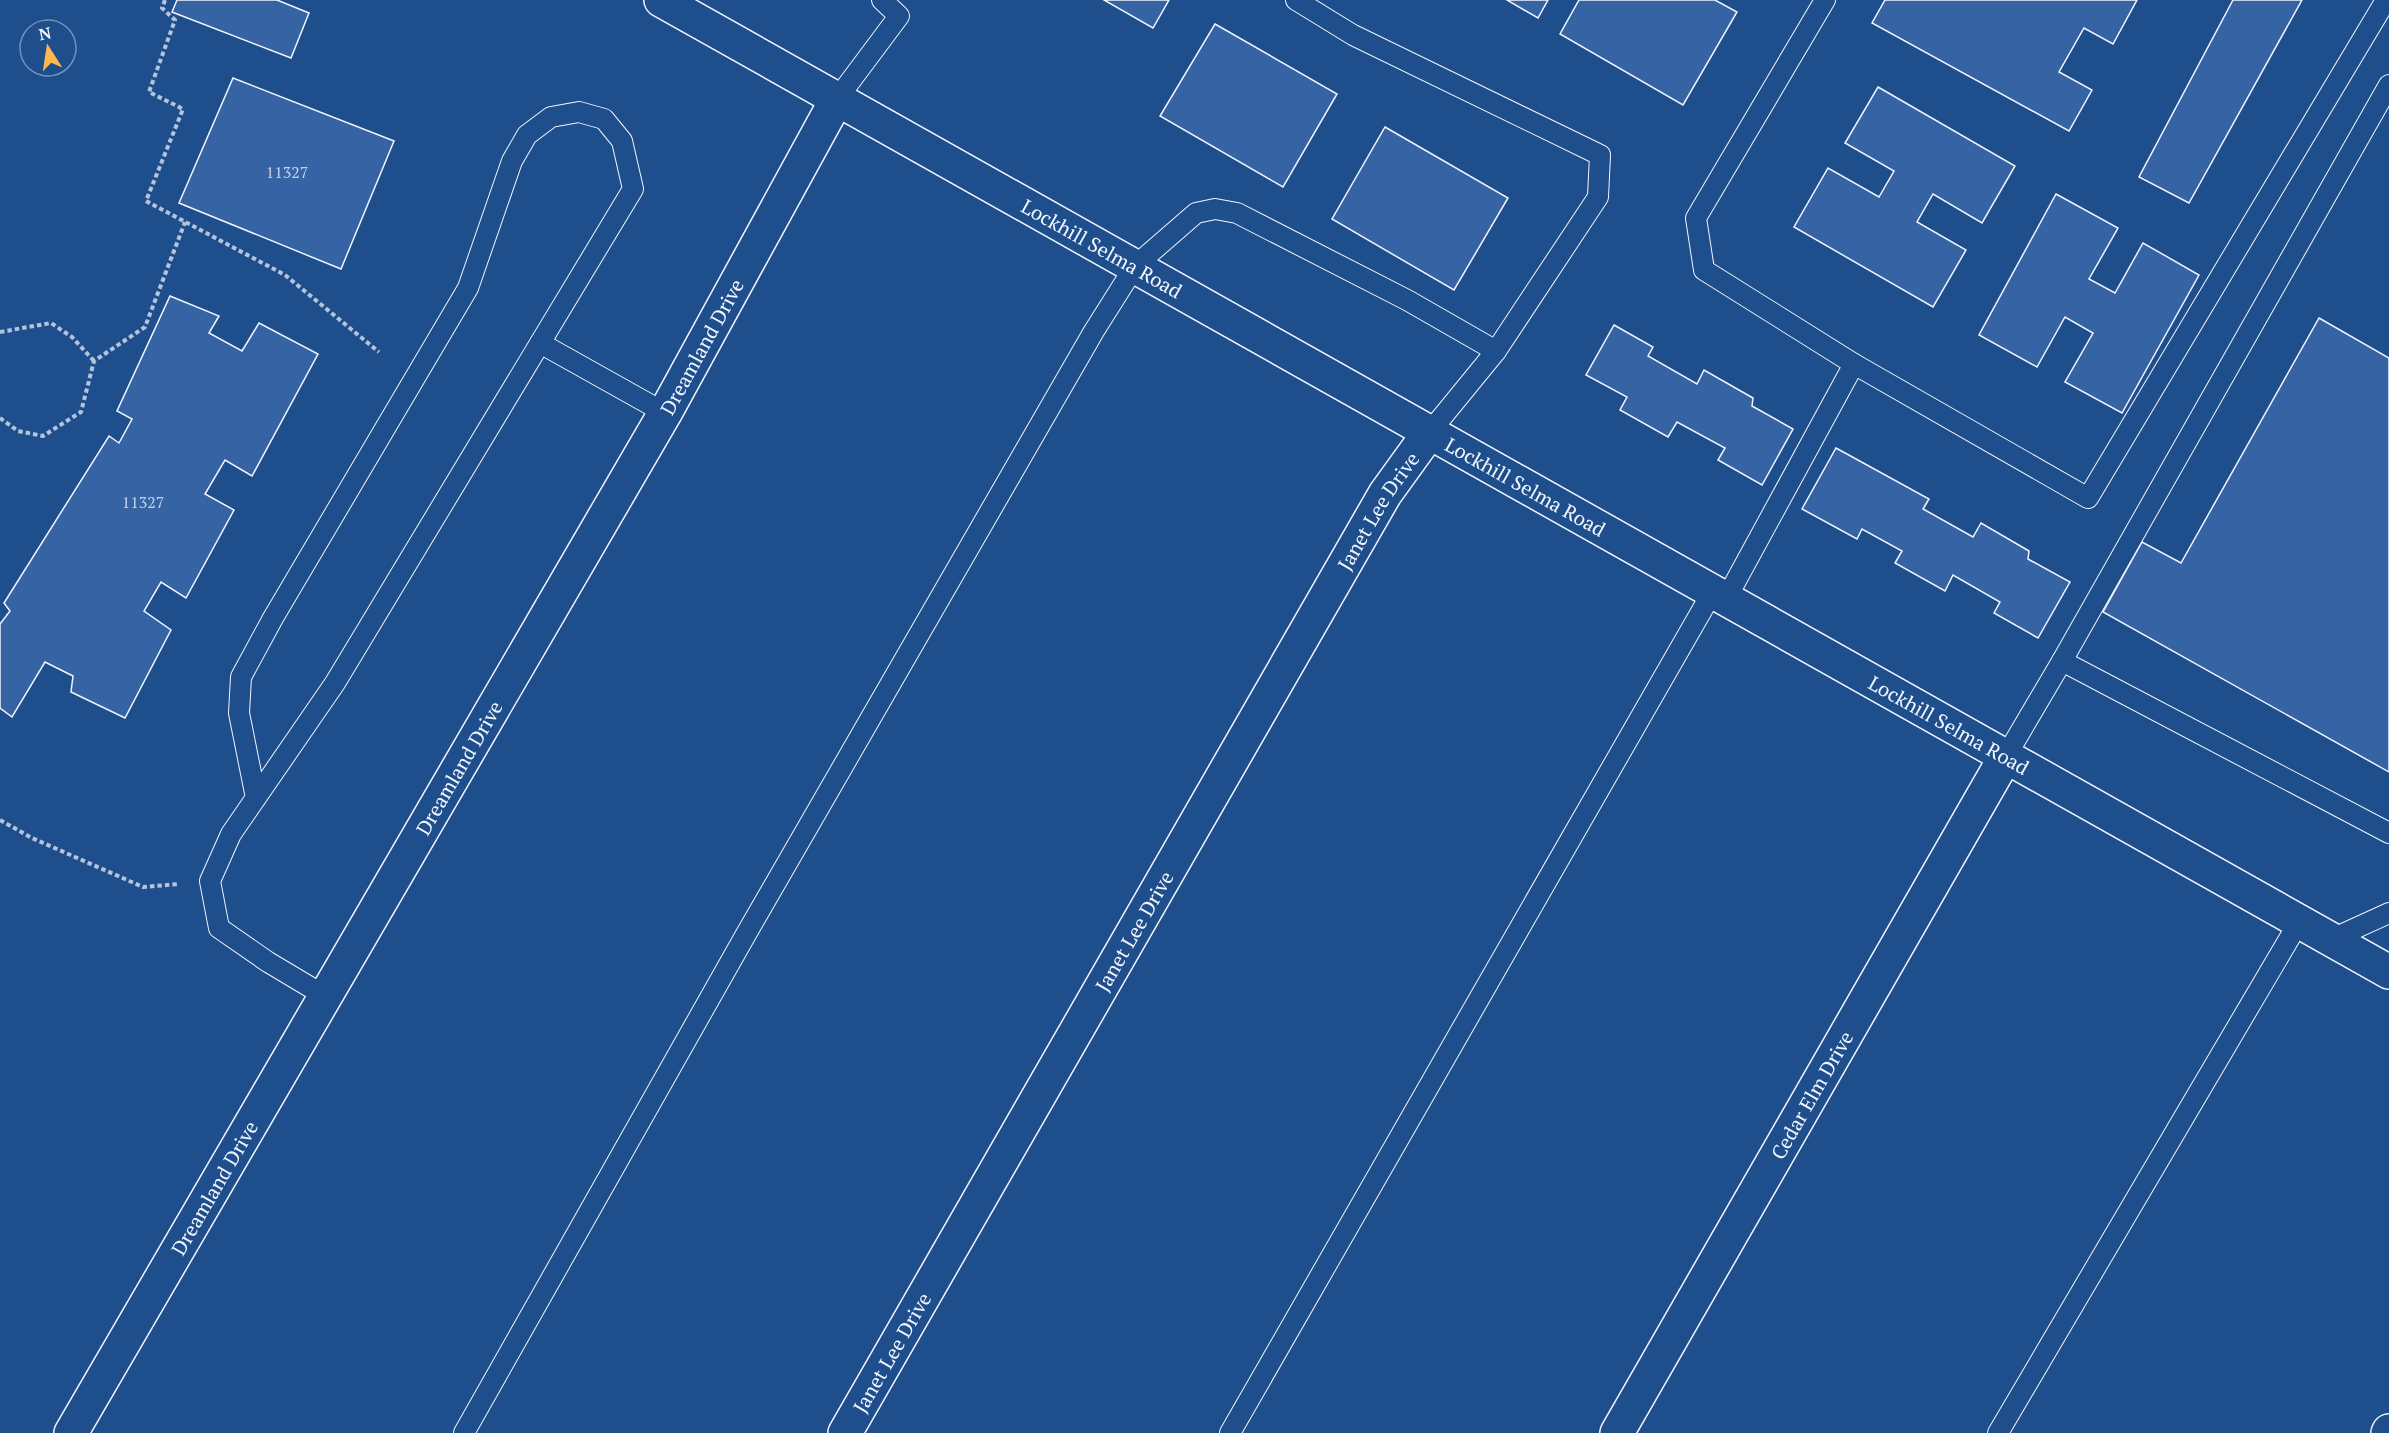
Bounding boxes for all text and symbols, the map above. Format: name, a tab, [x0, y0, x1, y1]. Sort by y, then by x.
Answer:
north arrow	[18, 18, 78, 78]
text: N	[37, 21, 53, 45]
house number: 11327	[266, 161, 308, 183]
street label: Lockhill Selma Road	[1017, 192, 1187, 304]
street label: Dreamland Drive	[653, 274, 749, 419]
street label: Lockhill Selma Road	[1440, 430, 1611, 542]
street label: Janet Lee Drive	[1331, 446, 1425, 575]
house number: 11327	[122, 491, 164, 513]
street label: Lockhill Selma Road	[1864, 669, 2034, 781]
street label: Dreamland Drive	[409, 696, 508, 840]
street label: Janet Lee Drive	[1088, 866, 1179, 996]
street label: Cedar Elm Drive	[1764, 1026, 1859, 1164]
street label: Dreamland Drive	[164, 1116, 264, 1260]
street label: Janet Lee Drive	[846, 1287, 937, 1418]

